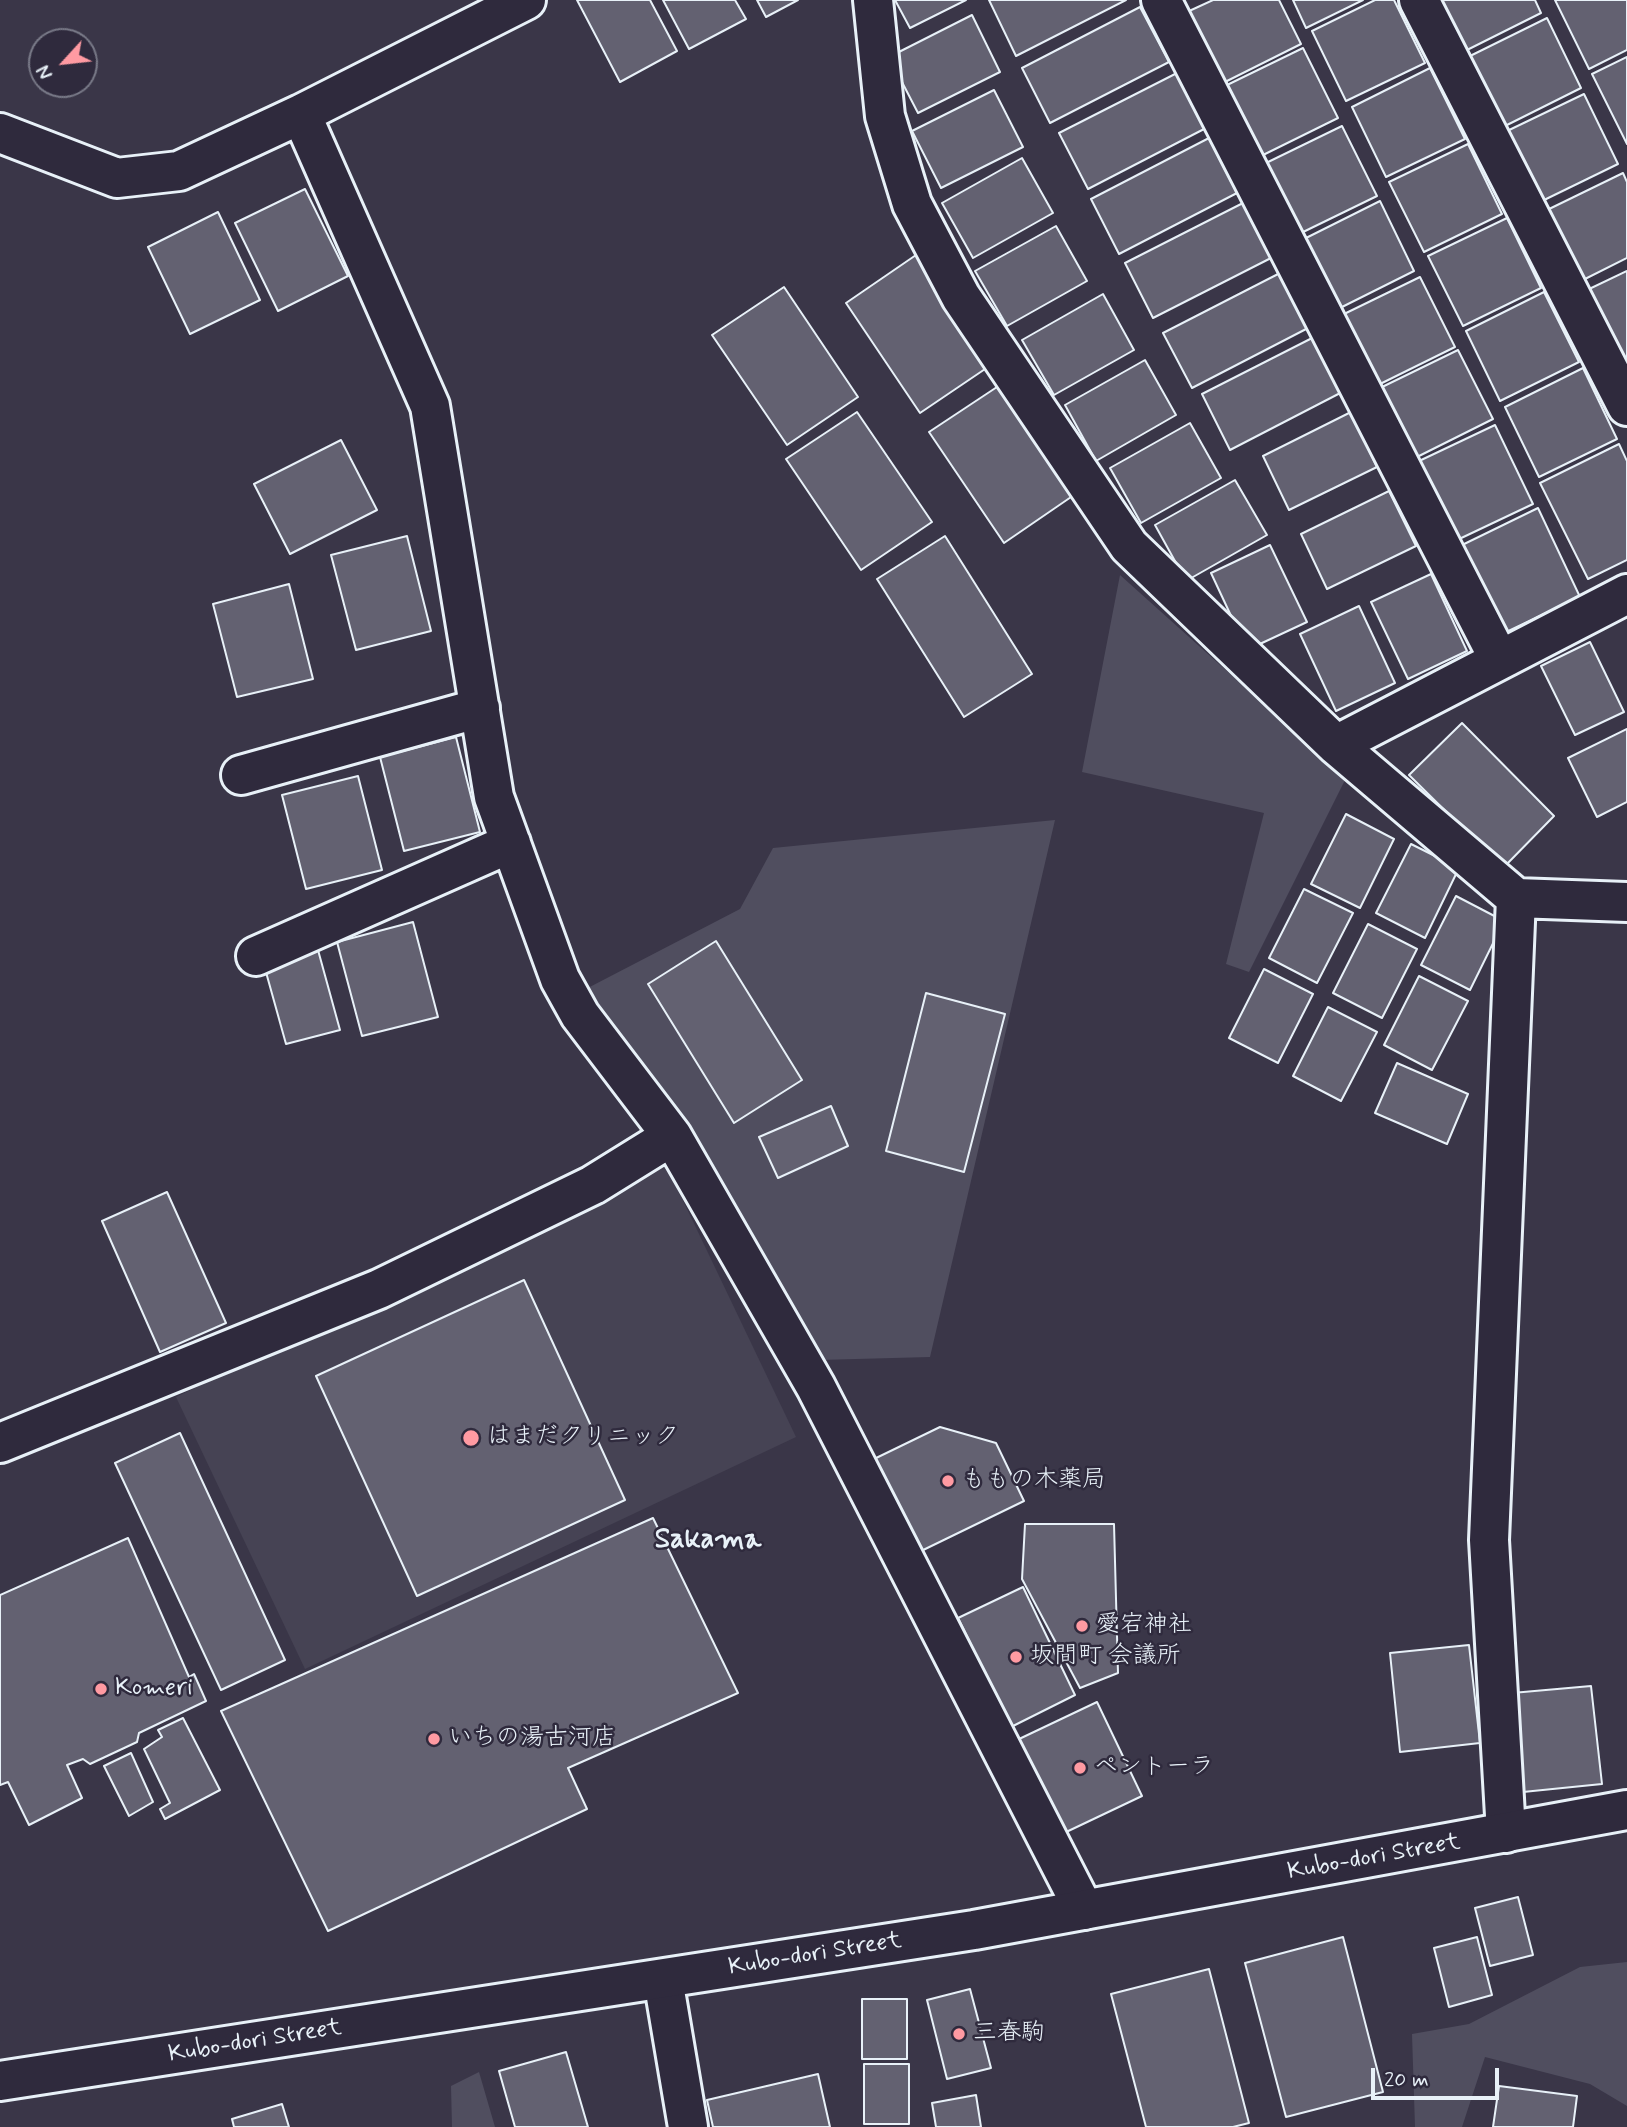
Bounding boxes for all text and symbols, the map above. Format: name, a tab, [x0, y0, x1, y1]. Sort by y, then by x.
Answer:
north arrow	[28, 28, 98, 98]
text: N	[32, 61, 60, 83]
place label: はまだクリニック	[487, 1424, 679, 1452]
marker: はまだクリニック	[461, 1428, 481, 1448]
place label: ももの木薬局	[962, 1467, 1106, 1495]
marker: ももの木薬局	[940, 1473, 956, 1489]
district label: Sakama	[655, 1524, 761, 1558]
place label: 愛宕神社	[1096, 1612, 1192, 1640]
marker: 愛宕神社	[1074, 1618, 1090, 1634]
place label: 坂間町 会議所	[1030, 1643, 1180, 1671]
marker: 坂間町 会議所	[1008, 1649, 1024, 1665]
place label: Komeri	[115, 1675, 193, 1703]
marker: Komeri	[93, 1681, 109, 1697]
place label: いちの湯古河店	[448, 1725, 616, 1753]
marker: いちの湯古河店	[426, 1731, 442, 1747]
place label: ペントーラ	[1094, 1754, 1214, 1782]
marker: ペントーラ	[1072, 1760, 1088, 1776]
street label: Kubo-dori Street	[1285, 1829, 1463, 1887]
street label: Kubo-dori Street	[726, 1927, 904, 1983]
street label: Kubo-dori Street	[166, 2014, 344, 2070]
place label: 三春駒	[973, 2020, 1045, 2048]
marker: 三春駒	[951, 2026, 967, 2042]
scale bar	[1375, 2054, 1503, 2098]
text: 20 m	[1384, 2066, 1429, 2094]

